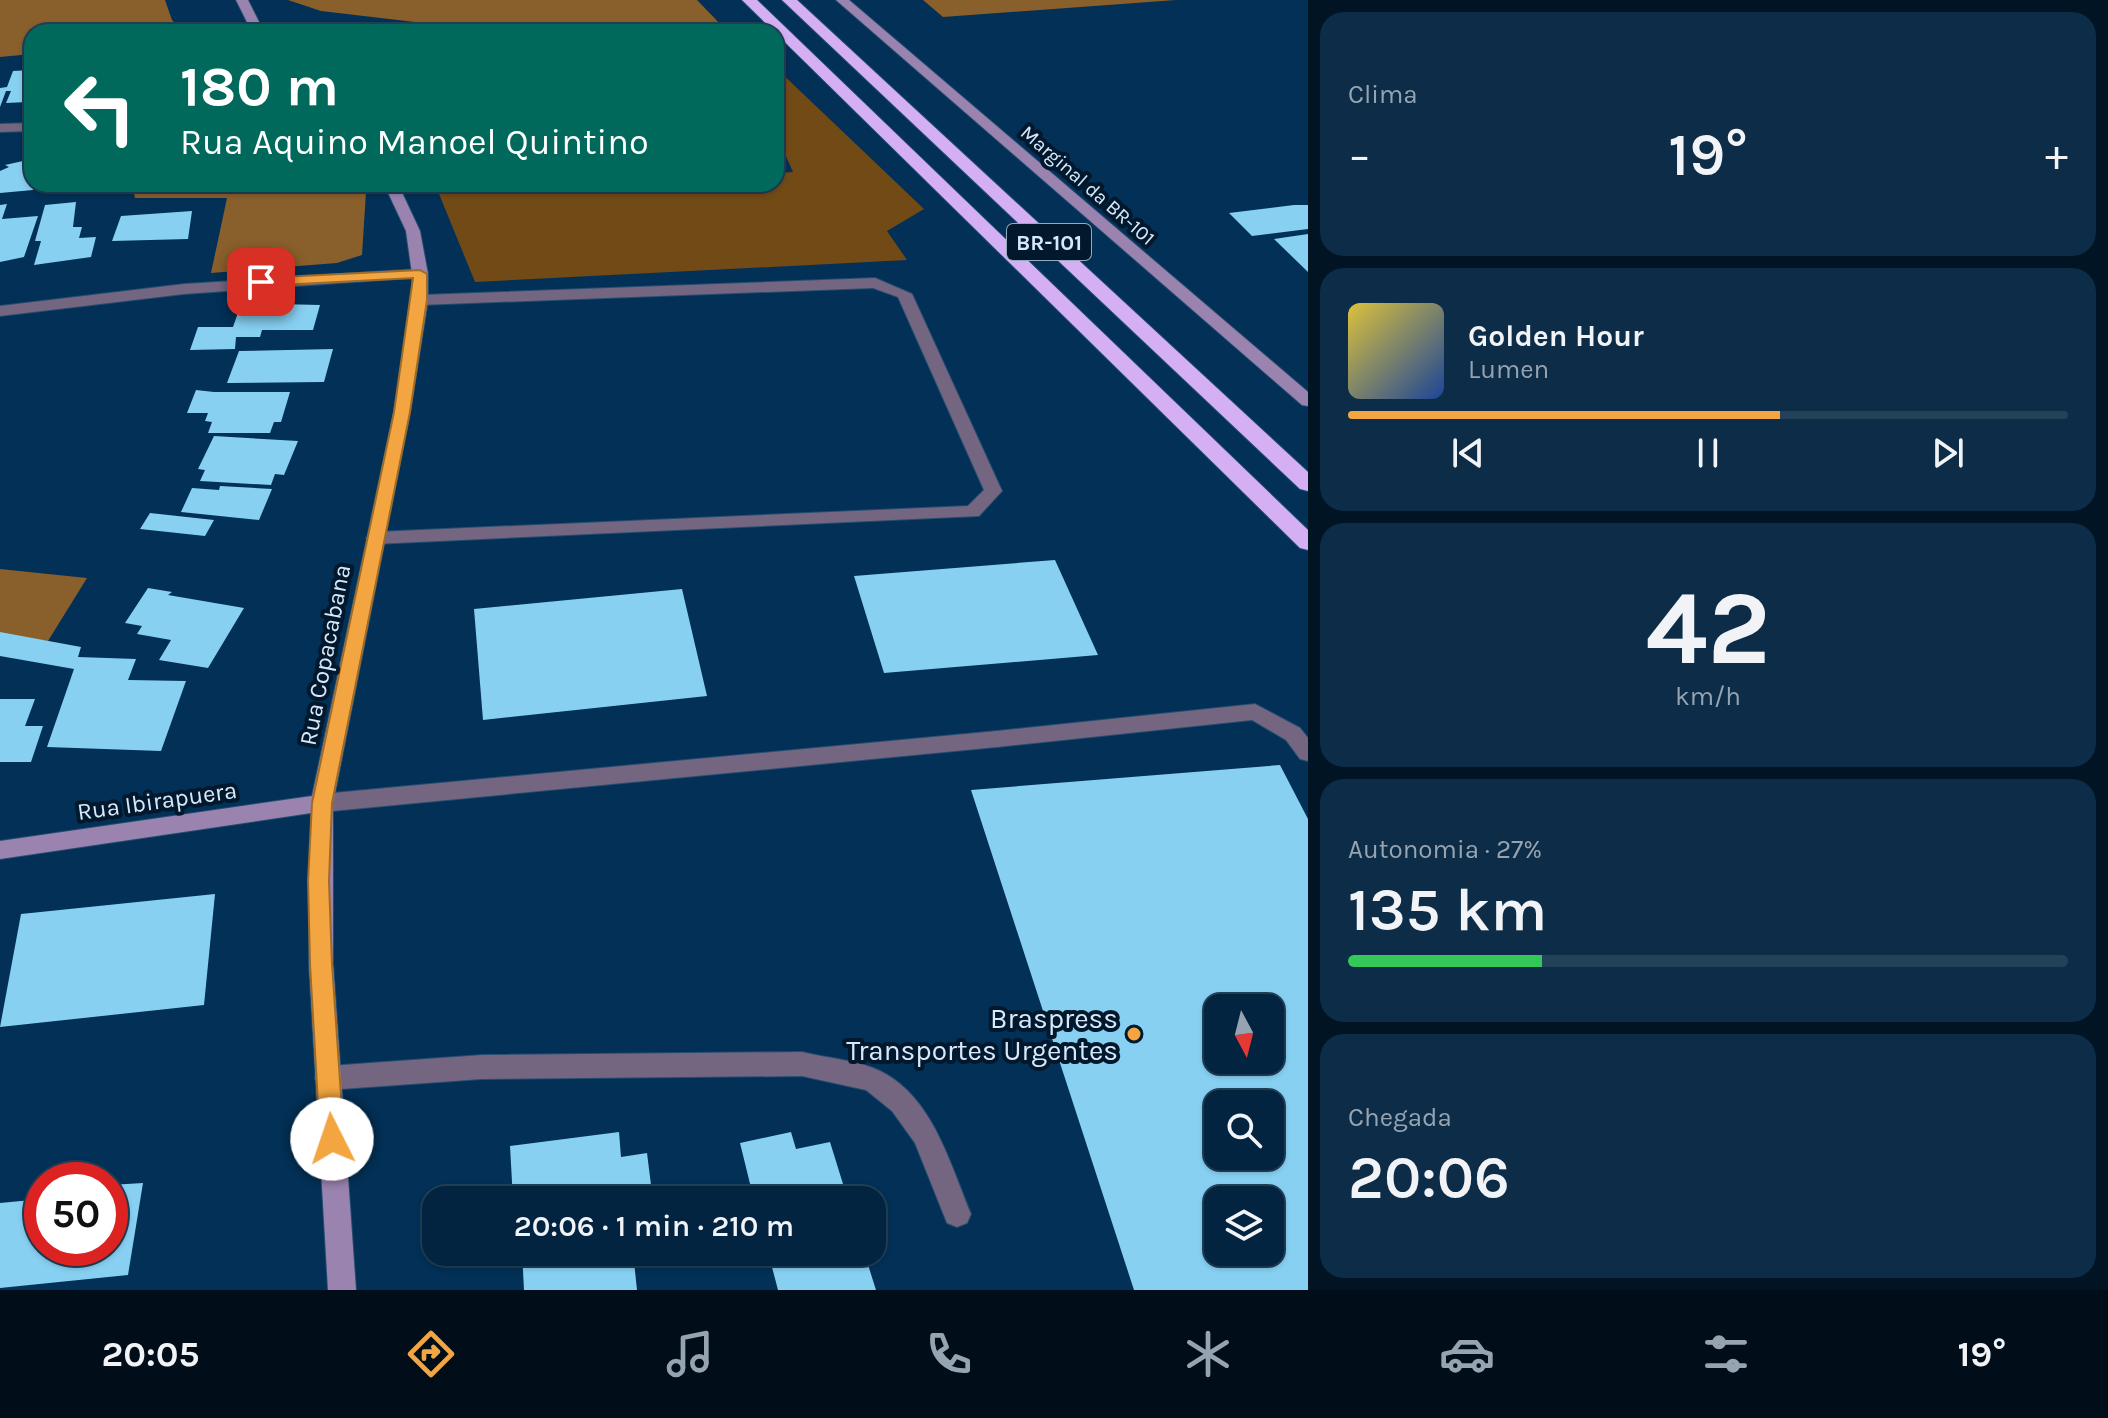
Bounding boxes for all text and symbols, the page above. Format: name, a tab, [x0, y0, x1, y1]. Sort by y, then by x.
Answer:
text: 180 m	[180, 54, 339, 119]
icon: left	[48, 56, 152, 160]
text: Clima	[1348, 79, 1418, 110]
street label: Marginal da BR-101	[1016, 120, 1160, 250]
text: 19°	[1668, 120, 1748, 190]
text: Rua Aquino Manoel Quintino	[180, 121, 649, 163]
text: −	[1348, 130, 1371, 181]
text: +	[2045, 130, 2068, 181]
road number: BR-101	[1007, 224, 1091, 260]
pin	[227, 248, 295, 316]
icon: arrive	[239, 260, 283, 304]
text: Golden Hour	[1468, 318, 1644, 354]
text: Lumen	[1468, 354, 1549, 385]
icon: previous	[1446, 431, 1490, 475]
icon: pause	[1686, 431, 1730, 475]
icon: next	[1926, 431, 1970, 475]
street label: Rua Copacabana	[294, 562, 356, 748]
text: 42	[1646, 568, 1770, 689]
text: km/h	[1675, 681, 1741, 712]
street label: Rua Ibirapuera	[75, 776, 239, 826]
text: Autonomia · 27%	[1348, 834, 1542, 865]
text: 135 km	[1348, 875, 1547, 945]
north arrow	[1204, 994, 1284, 1074]
map controls	[1204, 994, 1284, 1266]
place label: Braspress Transportes Urgentes	[846, 1002, 1118, 1067]
marker: Braspress Transportes Urgentes	[1125, 1025, 1143, 1043]
button: search	[1204, 1090, 1284, 1170]
position arrow	[290, 1097, 374, 1181]
text: Chegada	[1348, 1102, 1452, 1133]
text: 20:06	[1348, 1143, 1510, 1213]
speed limit sign: 50	[24, 1162, 128, 1266]
button: layers	[1204, 1186, 1284, 1266]
text: 20:06 · 1 min · 210 m	[514, 1208, 794, 1244]
icon: directions	[403, 1326, 459, 1382]
icon: music	[662, 1326, 718, 1382]
icon: phone	[921, 1326, 977, 1382]
icon: climate	[1180, 1326, 1236, 1382]
icon: car	[1439, 1326, 1495, 1382]
icon: filters	[1698, 1326, 1754, 1382]
text: 20:05	[102, 1333, 200, 1375]
text: 19°	[1958, 1333, 2006, 1375]

